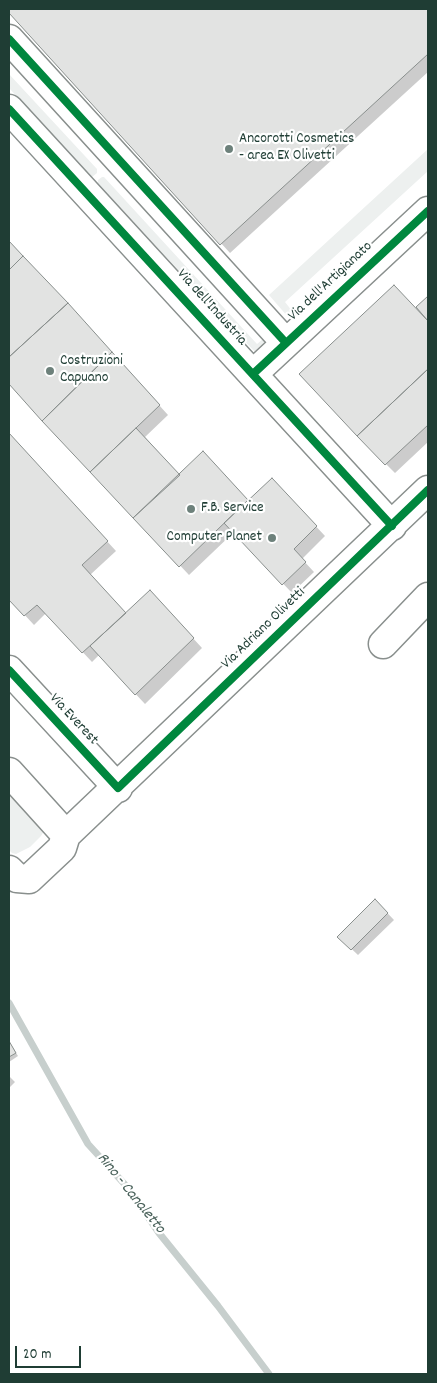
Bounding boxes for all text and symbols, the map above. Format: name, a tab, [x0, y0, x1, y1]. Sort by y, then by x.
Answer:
place label: Ancorotti Cosmetics - area EX Olivetti	[239, 131, 354, 166]
marker: Ancorotti Cosmetics - area EX Olivetti	[223, 143, 235, 155]
street label: Via dell'Artigianato	[285, 238, 377, 326]
street label: Via dell'Industria	[172, 266, 250, 350]
place label: Costruzioni Capuano	[60, 353, 123, 388]
marker: Costruzioni Capuano	[44, 365, 56, 377]
place label: F.B. Service	[201, 500, 264, 518]
marker: F.B. Service	[185, 503, 197, 515]
place label: Computer Planet	[167, 529, 262, 547]
marker: Computer Planet	[266, 532, 278, 544]
street label: Via Adriano Olivetti	[218, 584, 310, 674]
street label: Via Everest	[45, 690, 101, 750]
water label: Rino - Canaletto	[92, 1150, 168, 1238]
scale bar	[18, 1336, 84, 1368]
text: 20 m	[23, 1344, 51, 1366]

